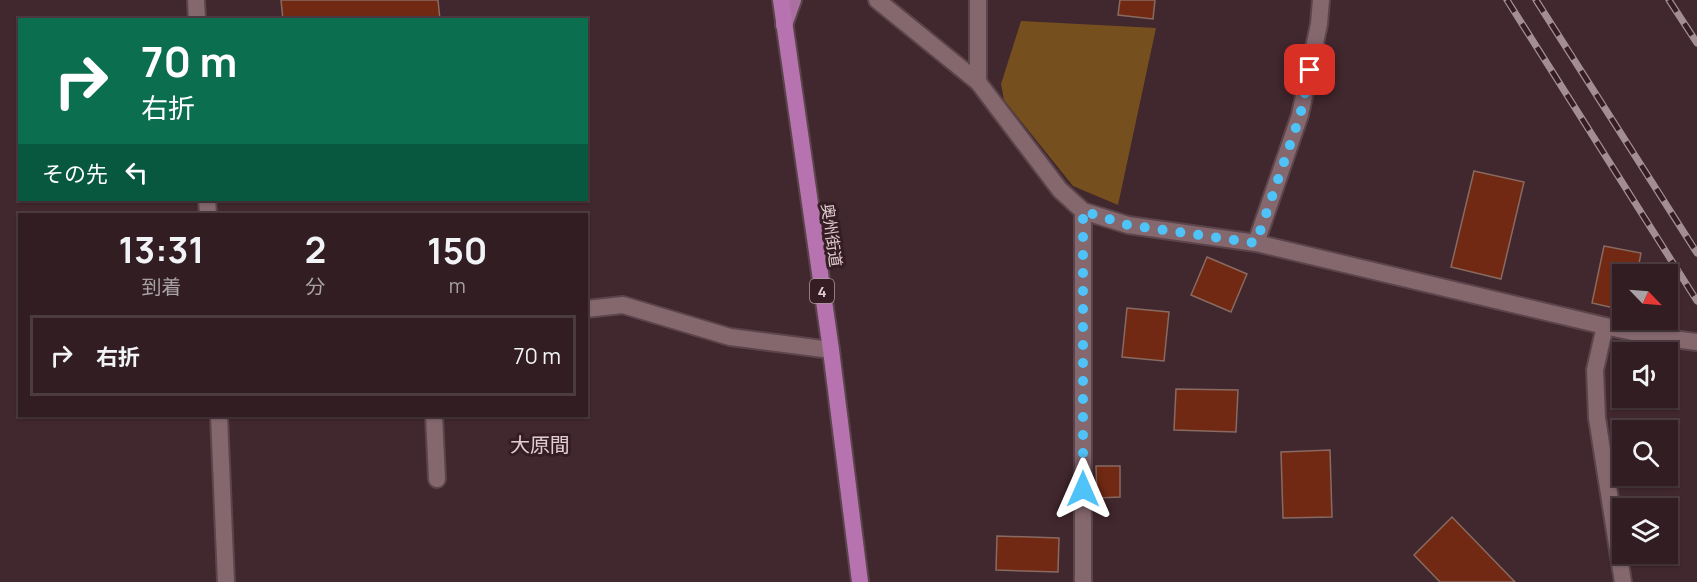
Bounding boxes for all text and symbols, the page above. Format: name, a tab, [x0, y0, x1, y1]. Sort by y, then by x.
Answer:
text: 70 m	[141, 32, 237, 90]
icon: right	[42, 42, 120, 120]
pin	[1284, 44, 1335, 95]
icon: arrive	[1293, 53, 1326, 86]
text: 右折	[141, 89, 195, 126]
icon: left	[120, 156, 153, 189]
text: その先	[42, 159, 108, 189]
street label: 奥州街道	[817, 202, 847, 268]
text: 13:31	[119, 225, 204, 274]
text: 2	[305, 225, 326, 274]
text: 150	[427, 226, 487, 275]
north arrow	[1612, 264, 1678, 330]
map controls	[1612, 264, 1678, 564]
text: m	[449, 272, 466, 299]
text: 到着	[141, 273, 181, 300]
text: 分	[306, 273, 326, 300]
road number: 4	[810, 279, 834, 303]
icon: right	[45, 339, 78, 372]
text: 70 m	[513, 341, 561, 371]
text: 右折	[96, 342, 140, 372]
button: sound	[1612, 342, 1678, 408]
button: search	[1612, 420, 1678, 486]
district label: 大原間	[510, 431, 570, 458]
position arrow	[1051, 457, 1115, 521]
button: layers	[1612, 498, 1678, 564]

